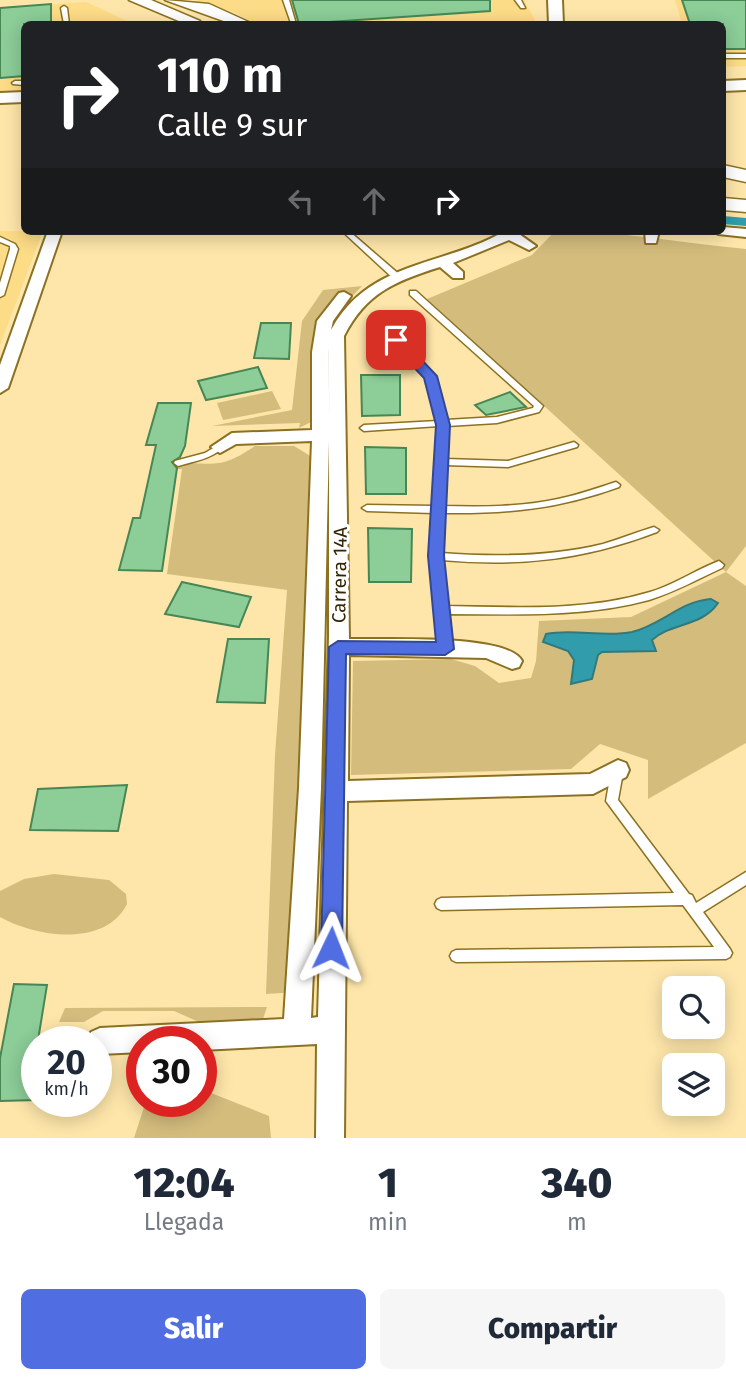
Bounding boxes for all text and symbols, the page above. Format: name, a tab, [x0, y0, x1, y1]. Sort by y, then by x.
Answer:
text: 110 m	[157, 46, 283, 105]
icon: right	[42, 49, 133, 140]
text: Calle 9 sur	[157, 106, 307, 144]
icon: left	[282, 182, 320, 220]
icon: ahead	[355, 182, 393, 220]
icon: right	[428, 182, 466, 220]
pin	[366, 310, 426, 370]
icon: arrive	[377, 321, 415, 359]
street label: Carrera 14A	[327, 526, 352, 623]
position arrow	[294, 911, 368, 985]
map controls	[662, 976, 725, 1116]
button: search	[662, 976, 725, 1039]
speed limit sign: 30	[126, 1026, 217, 1117]
text: 20	[47, 1041, 86, 1083]
button: layers	[662, 1053, 725, 1116]
text: km/h	[44, 1078, 89, 1100]
text: 12:04	[134, 1158, 235, 1208]
text: 1	[378, 1158, 398, 1208]
text: 340	[541, 1158, 612, 1208]
text: Llegada	[144, 1208, 224, 1236]
text: min	[368, 1208, 408, 1236]
text: m	[567, 1208, 587, 1236]
button: Salir	[21, 1289, 366, 1369]
button: Compartir	[380, 1289, 725, 1369]

